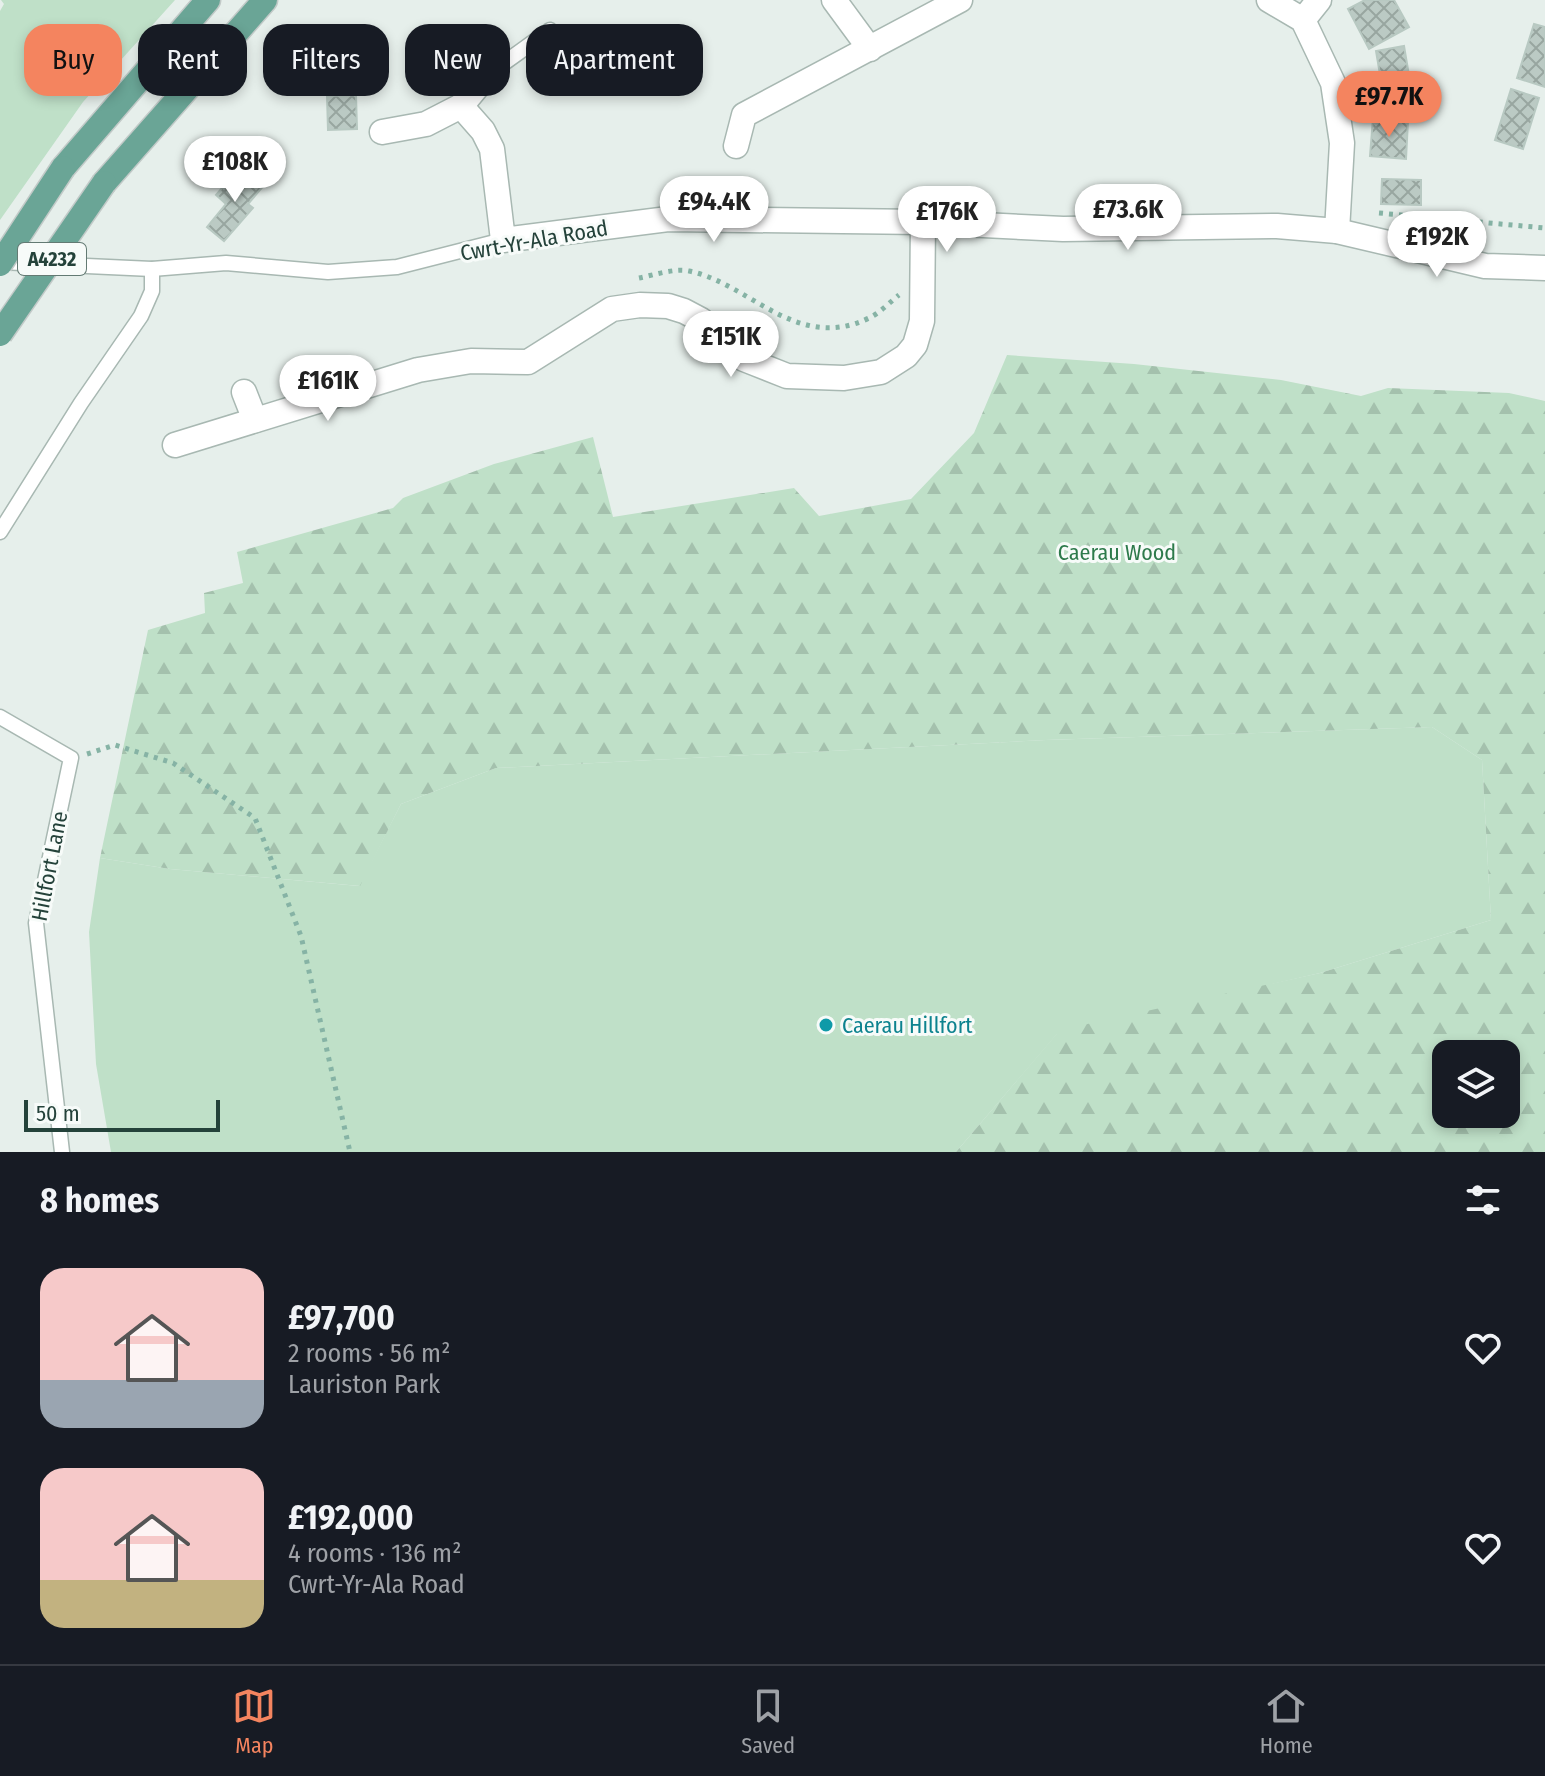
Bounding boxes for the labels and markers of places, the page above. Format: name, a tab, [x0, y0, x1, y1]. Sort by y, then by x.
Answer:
pin: £97.7K	[1324, 71, 1454, 139]
pin: £108K	[179, 136, 291, 204]
pin: £94.4K	[649, 176, 779, 244]
pin: £73.6K	[1063, 184, 1193, 252]
pin: £176K	[891, 186, 1003, 254]
pin: £192K	[1381, 211, 1493, 279]
pin: £151K	[675, 311, 787, 379]
pin: £161K	[272, 355, 384, 423]
place label: Caerau Hillfort	[842, 1012, 973, 1039]
marker: Caerau Hillfort	[817, 1016, 835, 1034]

